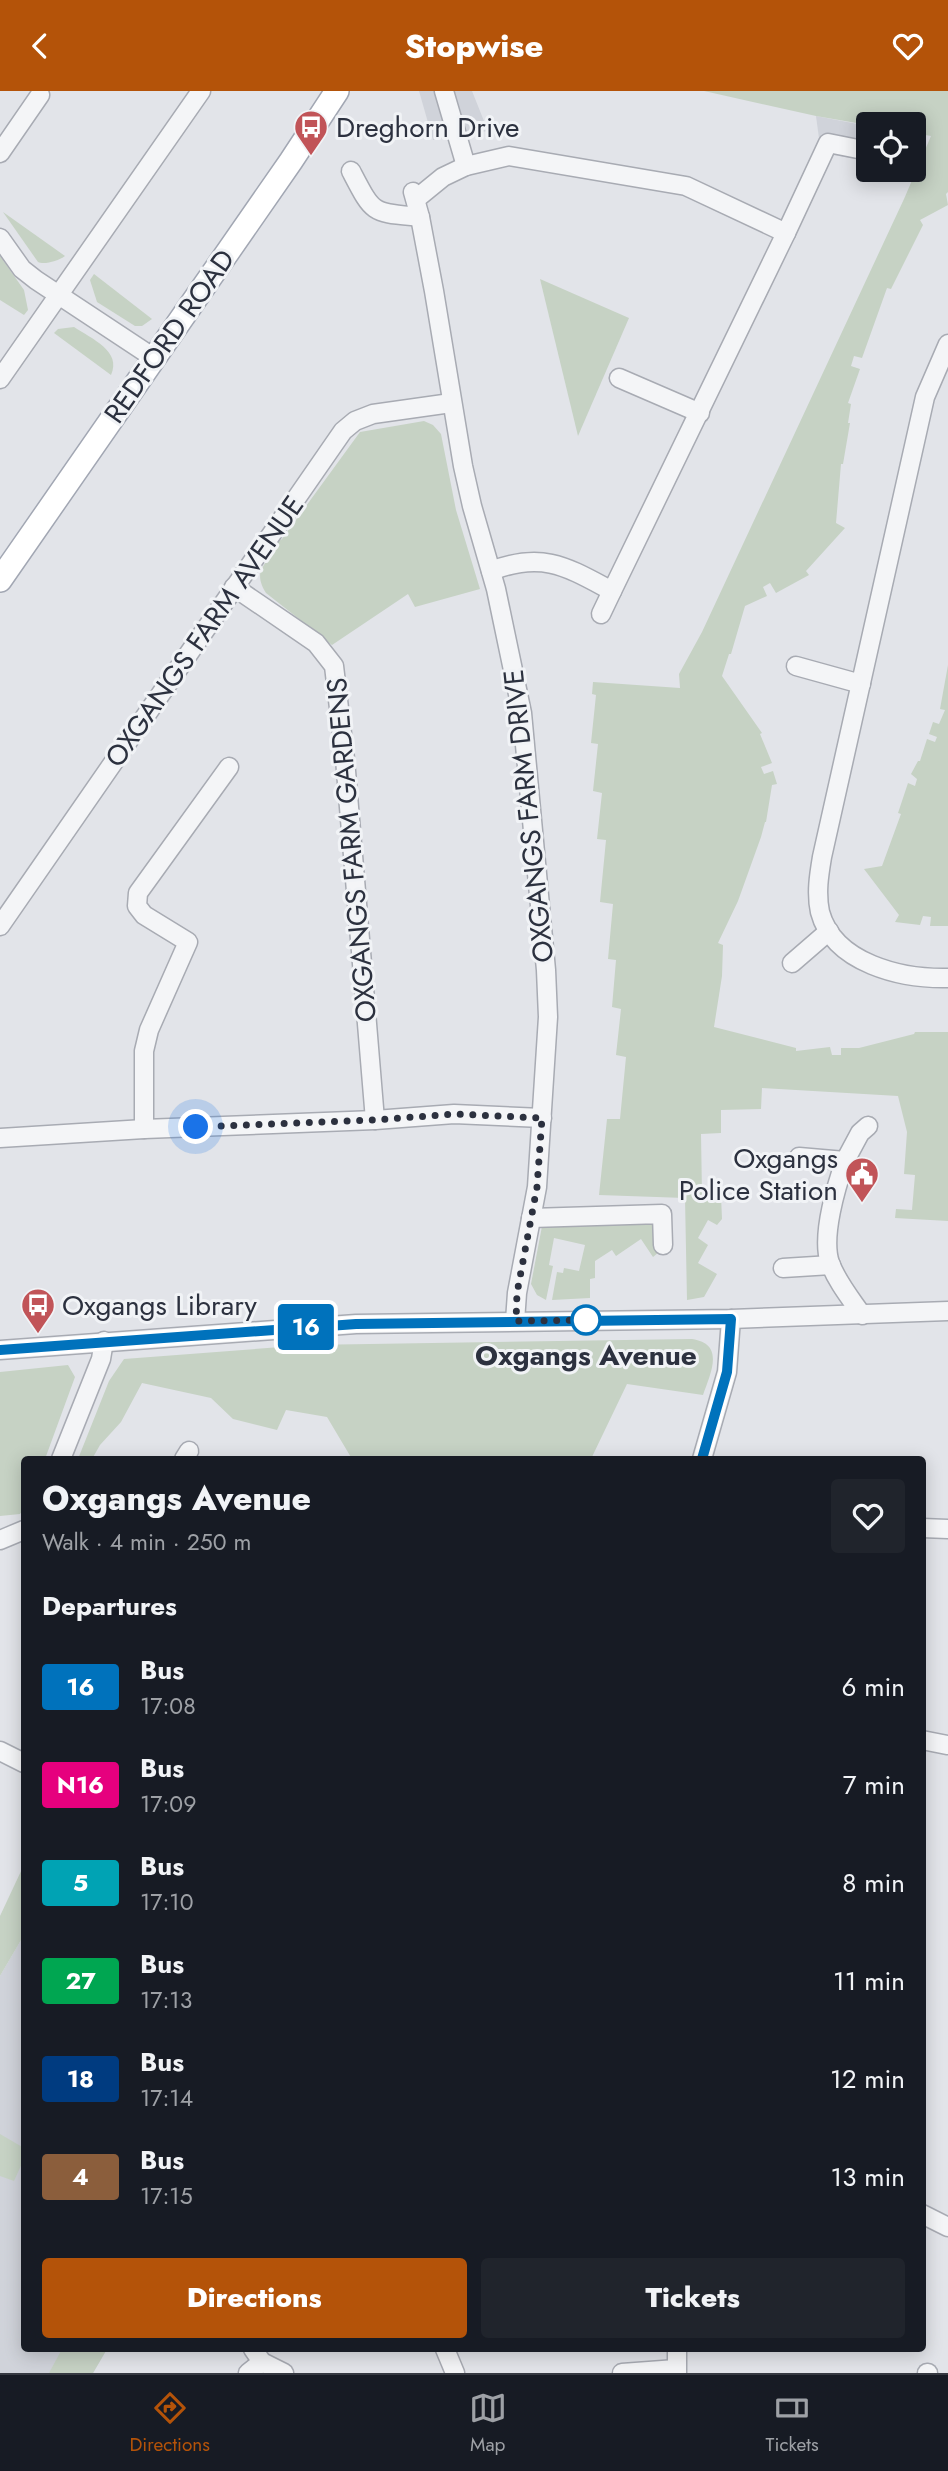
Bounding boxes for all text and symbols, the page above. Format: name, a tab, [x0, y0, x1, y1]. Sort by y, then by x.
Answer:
text: Stopwise	[405, 23, 543, 69]
icon: back	[21, 27, 59, 65]
icon: heart	[889, 27, 927, 65]
place label: Dreghorn Drive	[336, 107, 520, 148]
bus stop icon: Dreghorn Drive	[292, 108, 330, 157]
map controls	[856, 112, 926, 182]
button: locate	[856, 112, 926, 182]
street label: REDFORD ROAD	[94, 241, 245, 432]
street label: OXGANGS FARM AVENUE	[95, 487, 314, 775]
street label: OXGANGS FARM DRIVE	[493, 667, 564, 965]
street label: OXGANGS FARM GARDENS	[316, 676, 387, 1024]
your location	[178, 1109, 213, 1144]
place label: Oxgangs Police Station	[679, 1138, 838, 1211]
public building icon: Oxgangs Police Station	[843, 1155, 881, 1204]
place label: Oxgangs Library	[62, 1285, 258, 1326]
bus stop icon: Oxgangs Library	[19, 1286, 57, 1335]
line badge: 16	[274, 1304, 338, 1350]
marker: Oxgangs Avenue	[571, 1305, 601, 1335]
text: 16	[292, 1309, 320, 1344]
place label: Oxgangs Avenue	[475, 1335, 697, 1376]
text: Oxgangs Avenue	[42, 1475, 311, 1522]
button: heart	[831, 1479, 905, 1553]
text: Walk · 4 min · 250 m	[42, 1525, 251, 1559]
text: Departures	[42, 1587, 177, 1625]
text: Bus	[140, 1651, 184, 1689]
text: 6 min	[842, 1668, 905, 1706]
text: 16	[66, 1669, 95, 1704]
text: 17:08	[140, 1689, 196, 1723]
text: Bus	[140, 1749, 184, 1787]
text: 7 min	[843, 1766, 905, 1804]
text: N16	[57, 1767, 104, 1802]
text: 17:09	[140, 1787, 196, 1821]
text: Bus	[140, 1847, 184, 1885]
text: 8 min	[842, 1864, 905, 1902]
text: 5	[73, 1865, 88, 1900]
text: 17:10	[140, 1885, 193, 1919]
text: Bus	[140, 1945, 184, 1983]
text: 11 min	[833, 1962, 905, 2000]
text: 27	[65, 1963, 96, 1998]
text: 17:13	[140, 1983, 192, 2017]
text: Bus	[140, 2043, 184, 2081]
text: 12 min	[830, 2060, 905, 2098]
text: 18	[67, 2061, 94, 2096]
text: 17:14	[140, 2081, 193, 2115]
text: Bus	[140, 2141, 184, 2179]
text: 13 min	[831, 2158, 905, 2196]
text: 4	[72, 2159, 89, 2194]
text: 17:15	[140, 2179, 193, 2213]
button: Directions	[42, 2258, 467, 2338]
button: Tickets	[481, 2258, 905, 2338]
tab: Directions	[129, 2389, 210, 2458]
tab: Map	[469, 2389, 507, 2458]
tab: Tickets	[766, 2389, 819, 2458]

